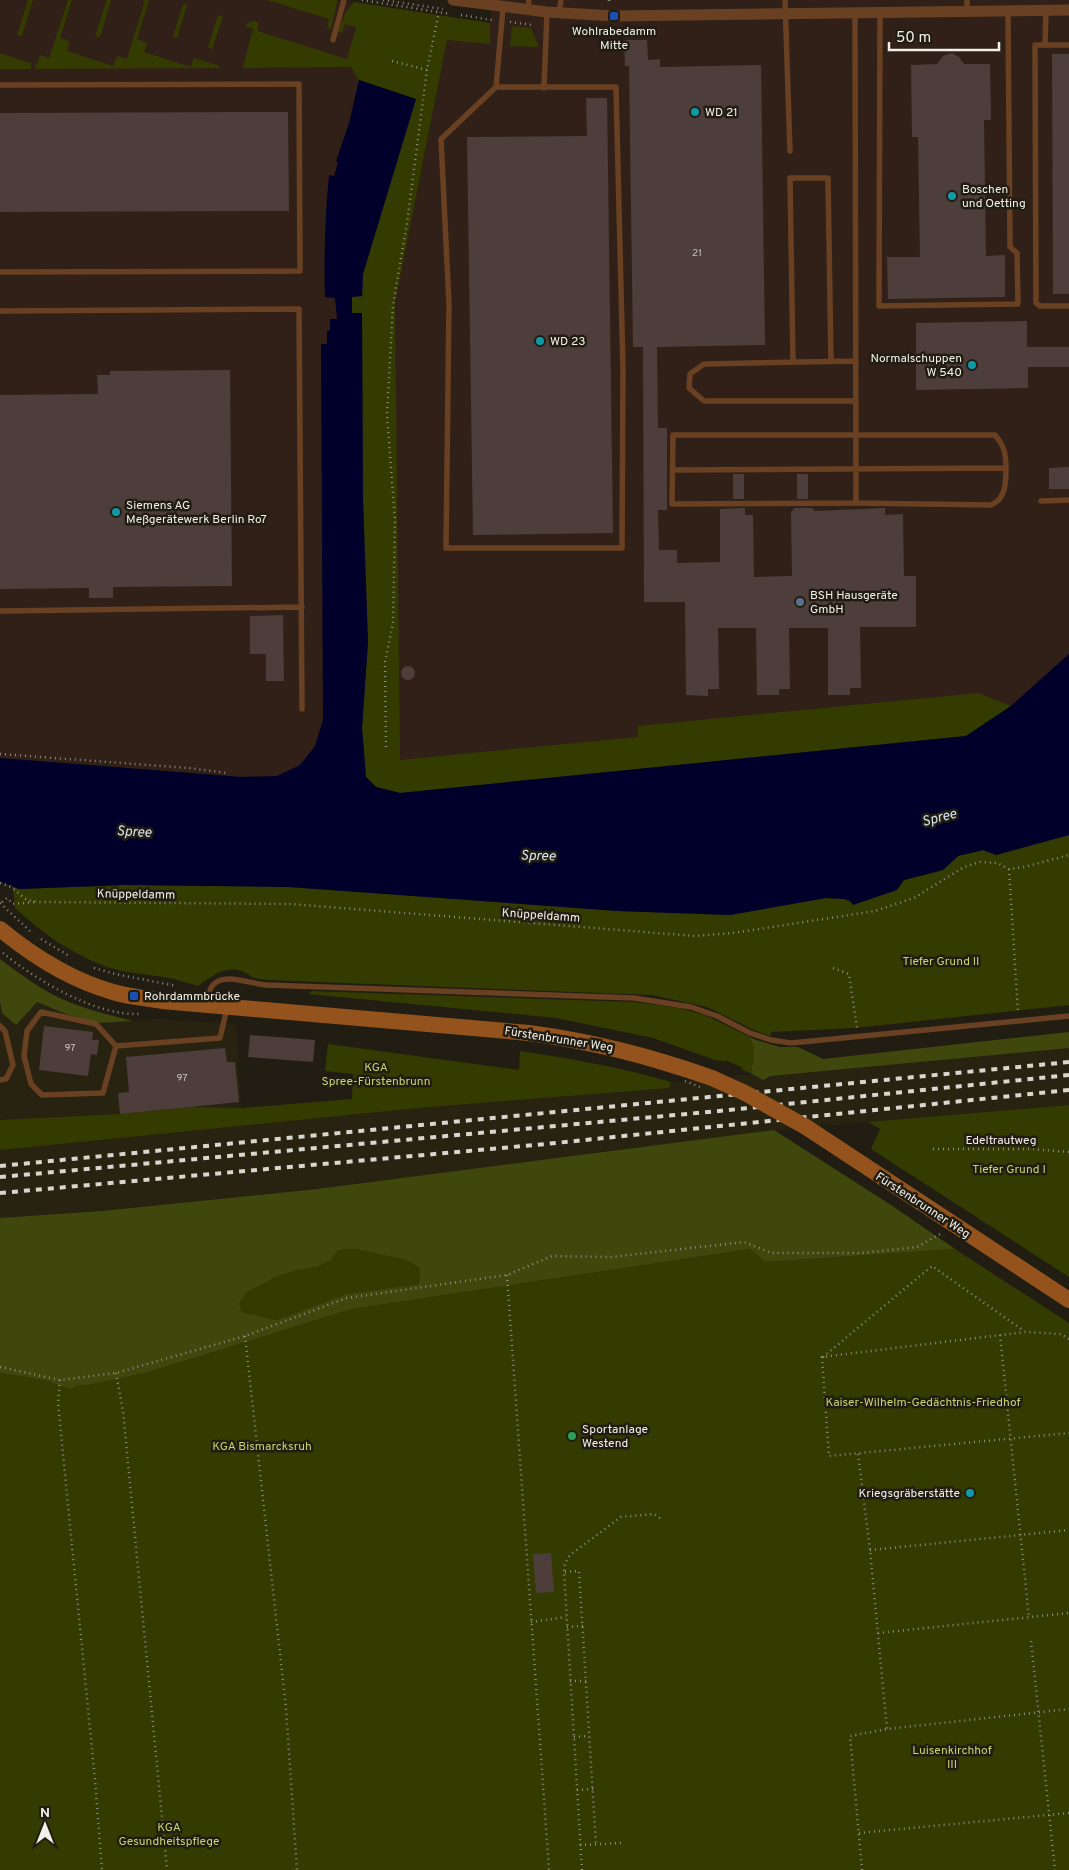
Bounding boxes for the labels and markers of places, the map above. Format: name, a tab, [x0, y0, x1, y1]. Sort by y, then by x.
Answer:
marker: Wohlrabedamm Mitte	[608, 10, 620, 22]
place label: Wohlrabedamm Mitte	[572, 24, 656, 54]
place label: WD 21	[705, 105, 738, 121]
marker: WD 21	[689, 106, 701, 118]
place label: Boschen und Oetting	[962, 182, 1026, 212]
marker: Boschen und Oetting	[946, 190, 958, 202]
place label: WD 23	[550, 334, 586, 350]
marker: WD 23	[534, 335, 546, 347]
place label: Normalschuppen W 540	[870, 351, 962, 381]
marker: Normalschuppen W 540	[966, 359, 978, 371]
place label: Siemens AG Meßgerätewerk Berlin Ro7	[126, 498, 267, 528]
marker: Siemens AG Meßgerätewerk Berlin Ro7	[110, 506, 122, 518]
place label: BSH Hausgeräte GmbH	[810, 588, 898, 618]
marker: BSH Hausgeräte GmbH	[794, 596, 806, 608]
place label: Rohrdammbrücke	[144, 989, 240, 1005]
marker: Rohrdammbrücke	[128, 990, 140, 1002]
place label: Sportanlage Westend	[582, 1422, 648, 1452]
marker: Sportanlage Westend	[566, 1430, 578, 1442]
place label: Kriegsgräberstätte	[858, 1486, 960, 1502]
marker: Kriegsgräberstätte	[964, 1487, 976, 1499]

